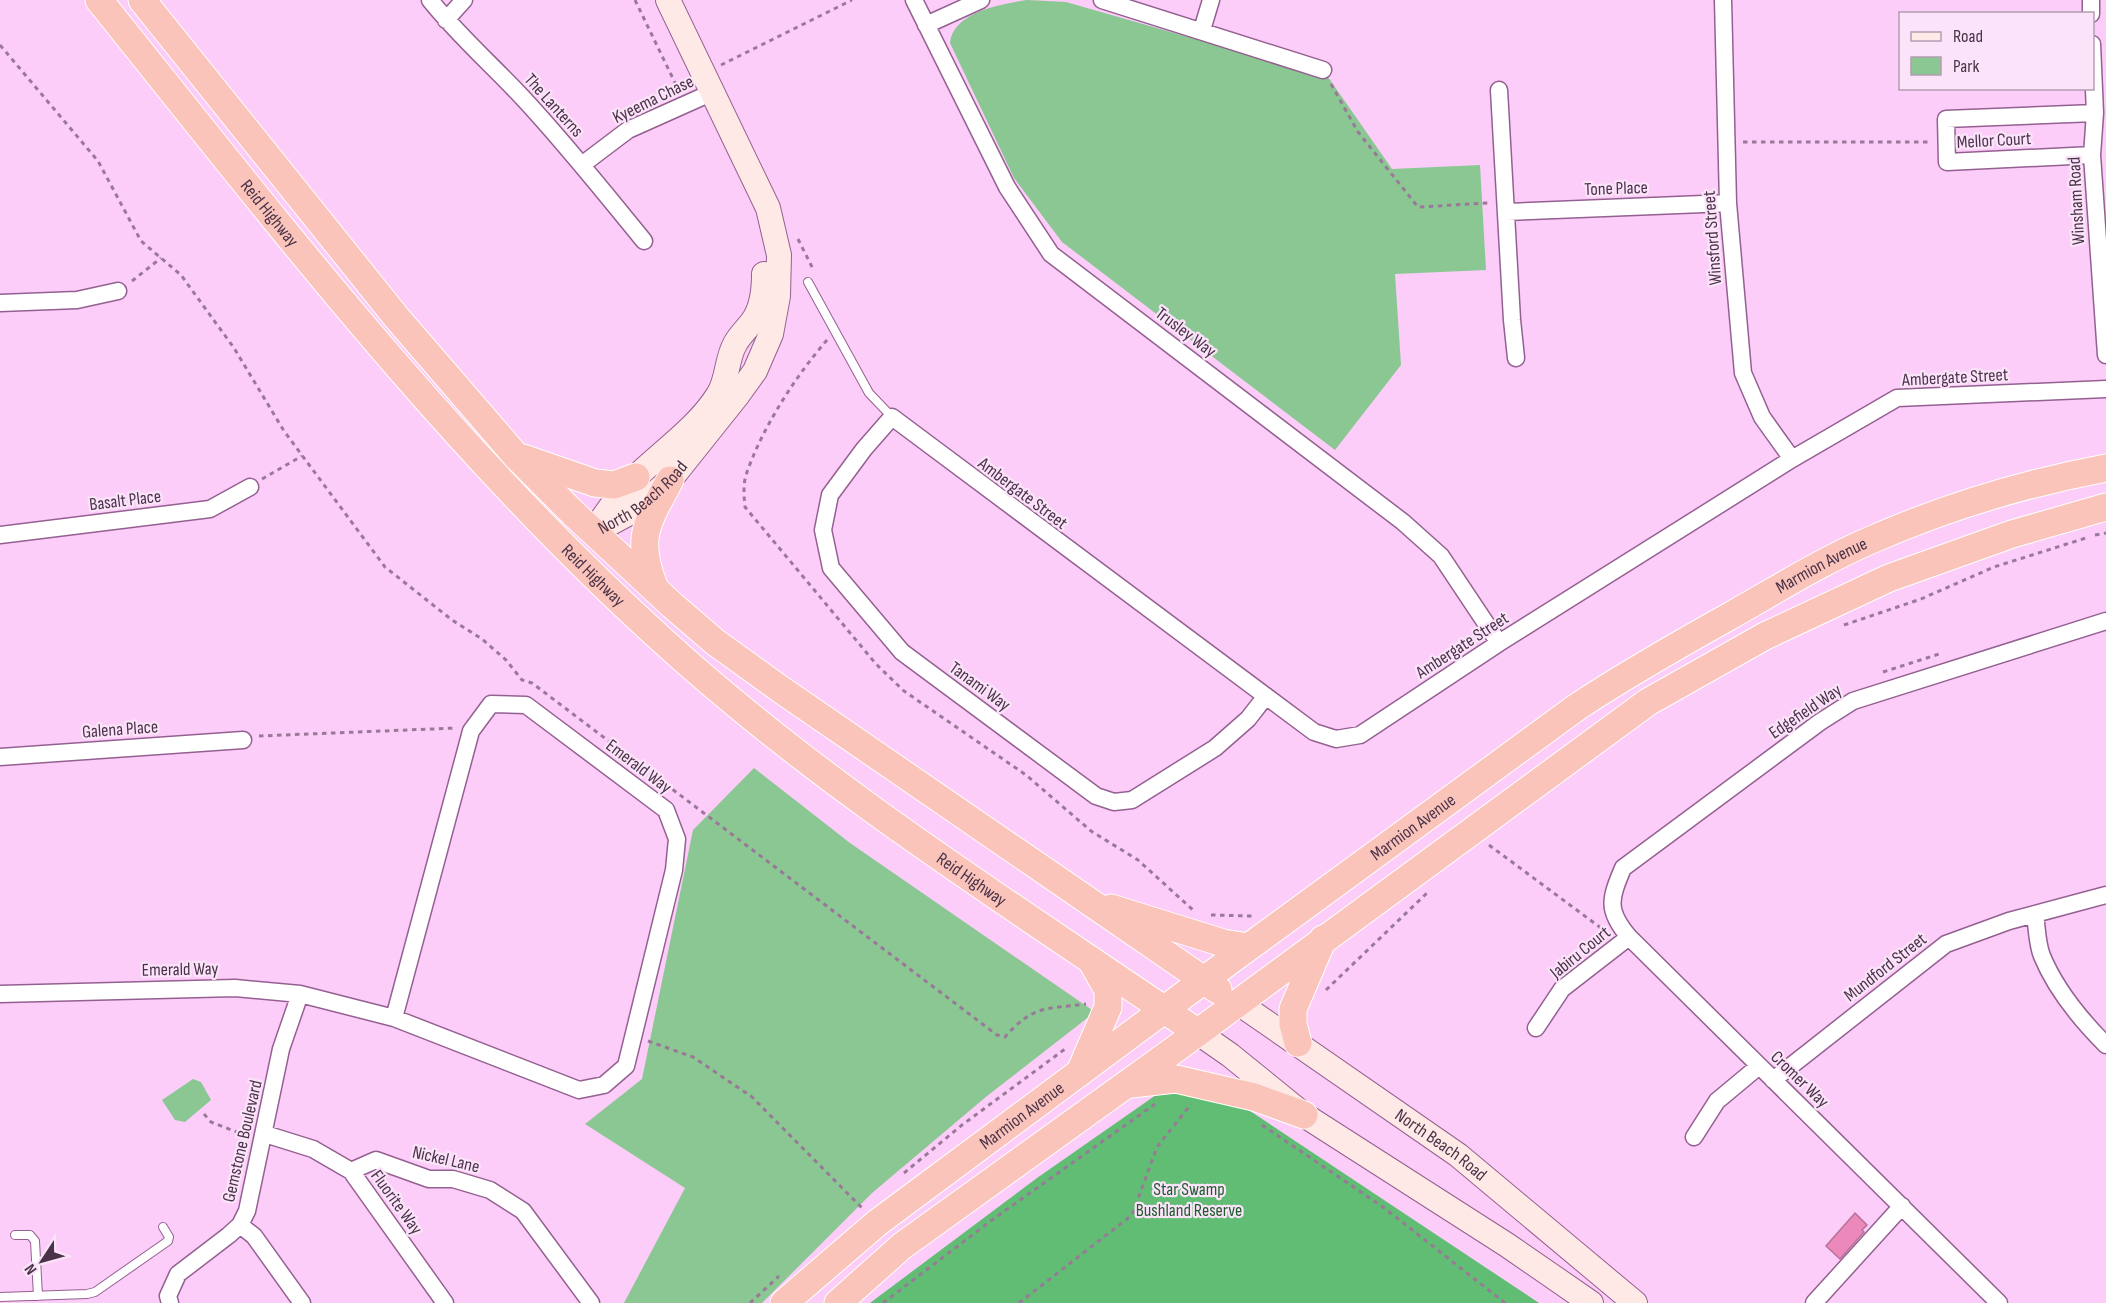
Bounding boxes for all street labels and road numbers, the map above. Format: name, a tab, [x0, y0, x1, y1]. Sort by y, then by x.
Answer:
street label: The Lanterns	[520, 69, 588, 141]
street label: Kyeema Chase	[609, 71, 697, 128]
street label: Mellor Court	[1956, 128, 2032, 153]
street label: Winsham Road	[2064, 156, 2089, 246]
street label: Reid Highway	[236, 176, 303, 251]
street label: Tone Place	[1584, 177, 1648, 200]
street label: Winsford Street	[1699, 189, 1726, 286]
street label: Trusley Way	[1151, 303, 1220, 362]
street label: Ambergate Street	[1900, 364, 2009, 391]
street label: Ambergate Street	[973, 452, 1072, 534]
street label: North Beach Road	[594, 457, 692, 539]
street label: Basalt Place	[88, 486, 162, 515]
street label: Marmion Avenue	[1772, 533, 1870, 598]
street label: Reid Highway	[557, 540, 629, 611]
street label: Ambergate Street	[1411, 607, 1513, 684]
street label: Tanami Way	[945, 657, 1014, 716]
street label: Edgefield Way	[1765, 679, 1846, 743]
street label: Galena Place	[81, 716, 159, 743]
street label: Emerald Way	[602, 735, 676, 798]
street label: Marmion Avenue	[1367, 789, 1460, 865]
street label: Reid Highway	[932, 848, 1010, 911]
street label: Jabiru Court	[1545, 921, 1615, 984]
street label: Mundford Street	[1840, 928, 1931, 1006]
street label: Emerald Way	[141, 958, 219, 981]
street label: Cromer Way	[1766, 1047, 1833, 1112]
street label: Gemstone Boulevard	[218, 1078, 267, 1204]
street label: Marmion Avenue	[976, 1078, 1068, 1154]
street label: North Beach Road	[1391, 1105, 1491, 1185]
street label: Nickel Lane	[410, 1142, 482, 1177]
street label: Fluorite Way	[366, 1166, 427, 1238]

